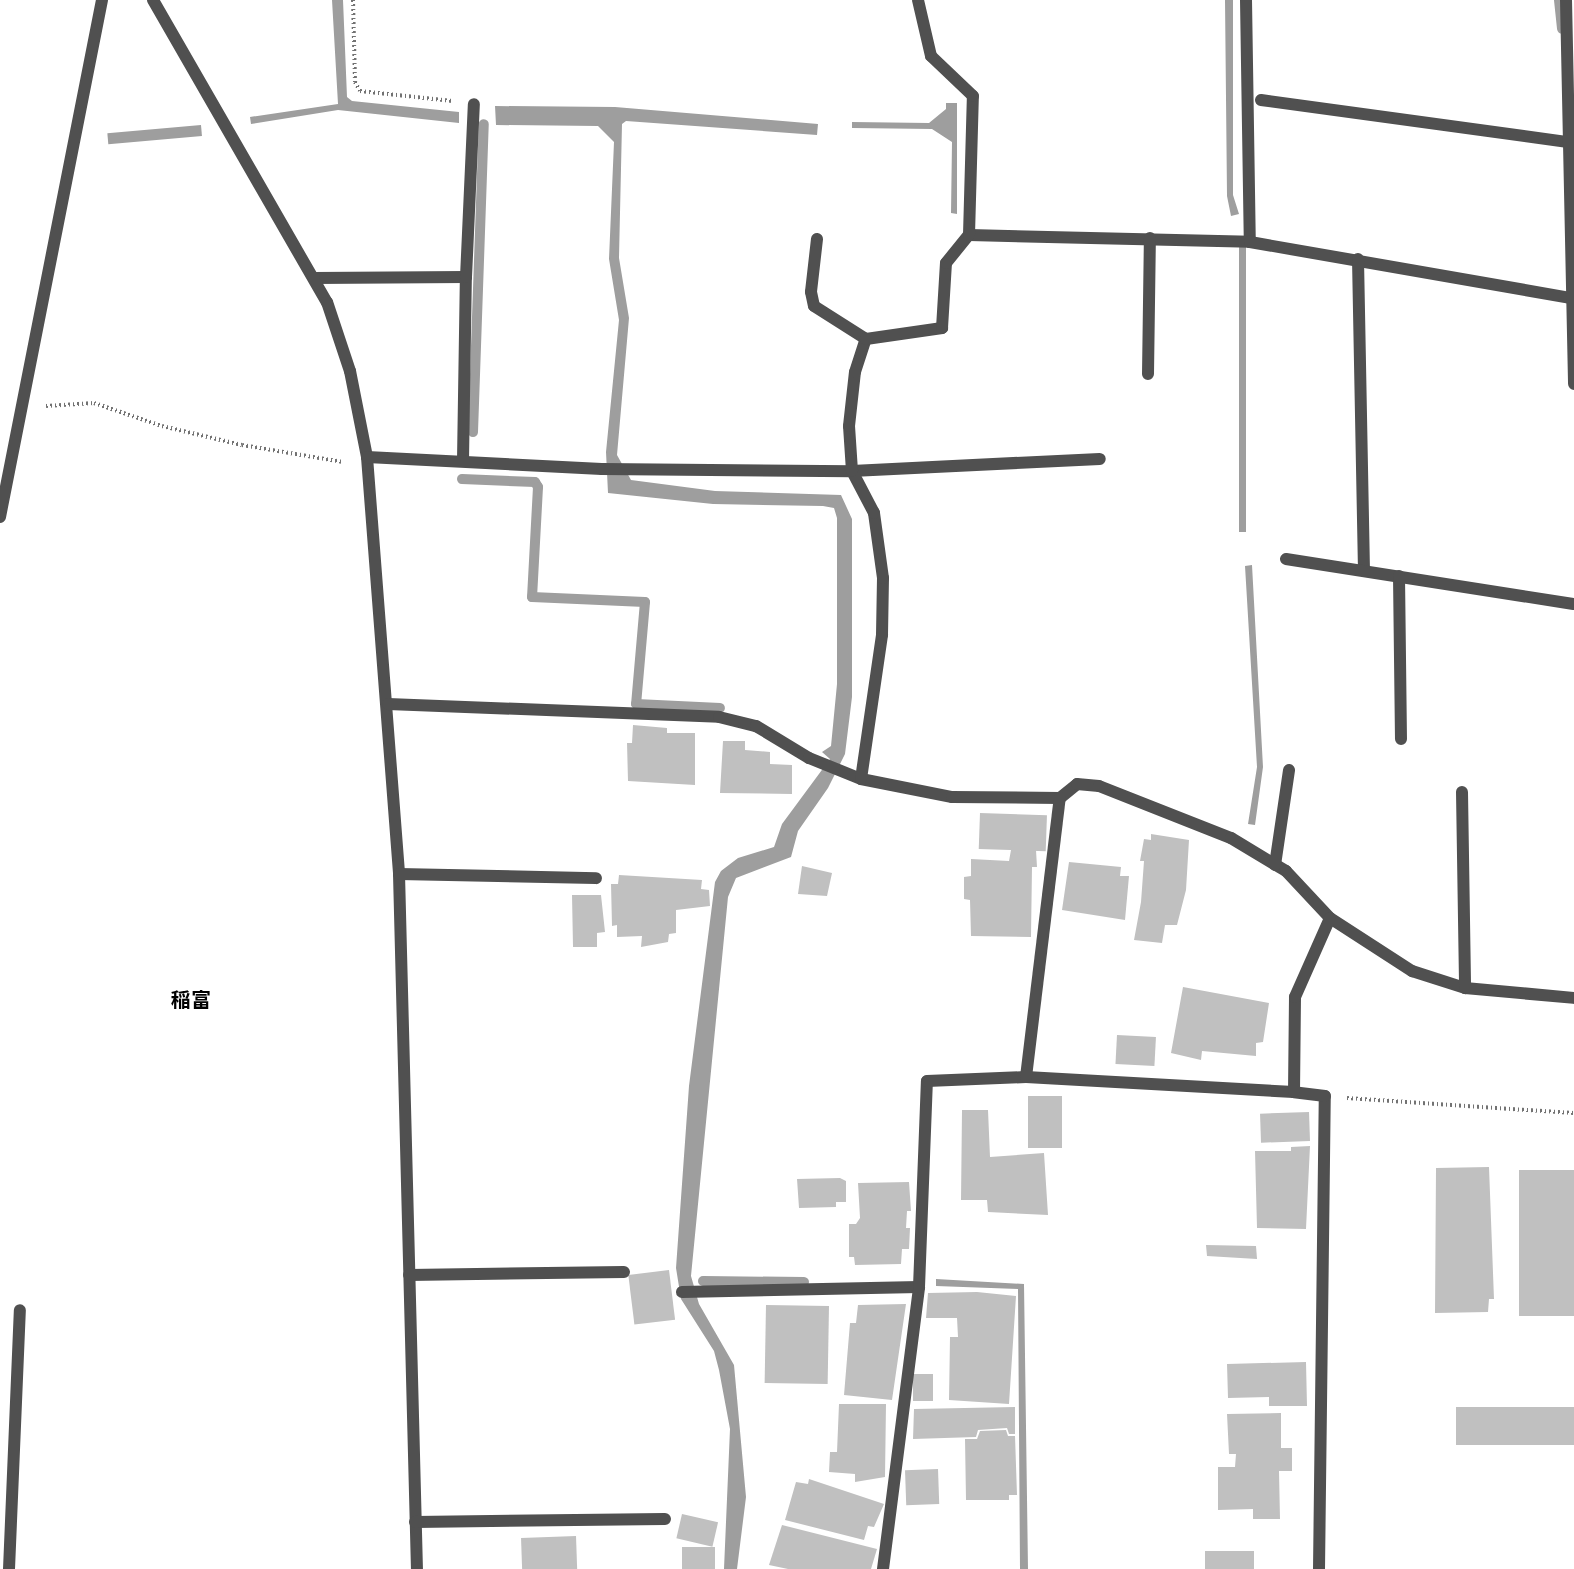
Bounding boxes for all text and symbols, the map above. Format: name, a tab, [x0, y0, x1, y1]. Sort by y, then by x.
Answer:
district label: 稲富	[171, 988, 211, 1012]

